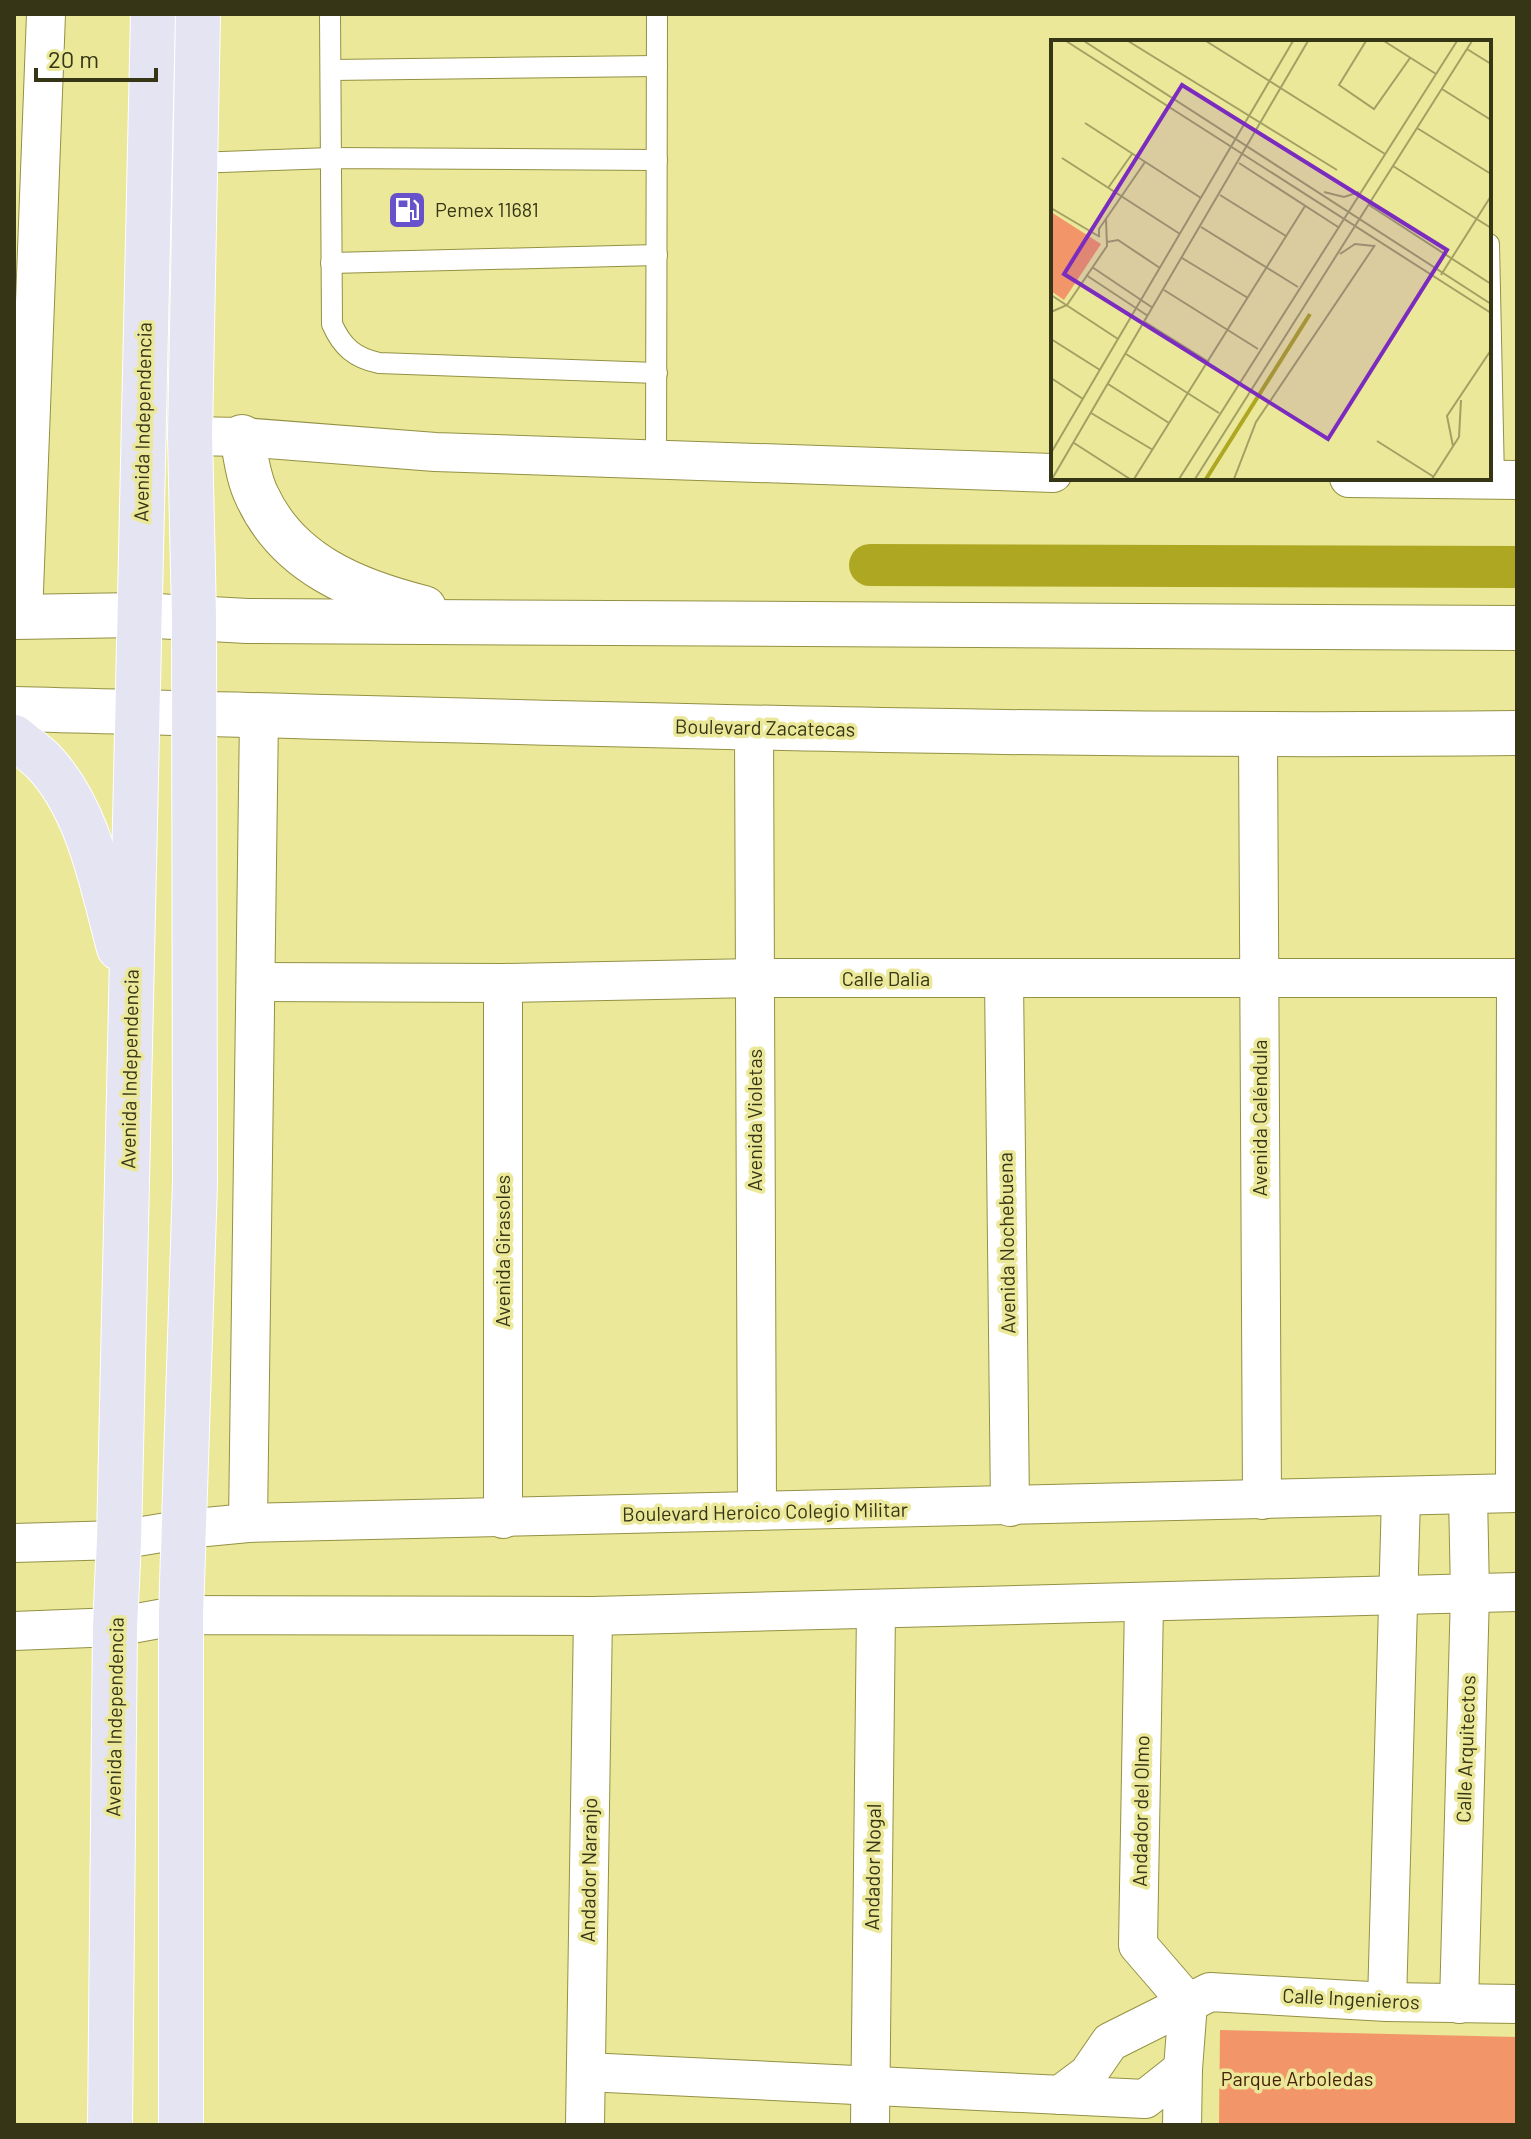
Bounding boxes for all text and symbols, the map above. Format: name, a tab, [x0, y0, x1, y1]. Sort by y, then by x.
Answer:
scale bar	[36, 32, 156, 82]
inset map	[1051, 40, 1491, 480]
text: 20 m	[48, 44, 99, 73]
fuel station icon: Pemex 11681	[386, 189, 428, 231]
place label: Pemex 11681	[435, 197, 539, 221]
street label: Avenida Independencia	[128, 322, 156, 522]
street label: Boulevard Zacatecas	[675, 713, 855, 741]
street label: Calle Dalia	[842, 966, 930, 990]
street label: Avenida Independencia	[115, 969, 143, 1169]
street label: Avenida Caléndula	[1247, 1040, 1271, 1197]
street label: Avenida Violetas	[742, 1049, 766, 1191]
street label: Avenida Nochebuena	[992, 1152, 1020, 1334]
street label: Avenida Girasoles	[490, 1175, 514, 1327]
street label: Boulevard Heroico Colegio Militar	[622, 1497, 908, 1525]
street label: Avenida Independencia	[100, 1617, 128, 1817]
street label: Calle Arquitectos	[1450, 1675, 1480, 1823]
street label: Andador del Olmo	[1127, 1735, 1153, 1887]
street label: Andador Naranjo	[575, 1797, 601, 1943]
street label: Andador Nogal	[859, 1803, 885, 1931]
street label: Calle Ingenieros	[1282, 1982, 1420, 2014]
park label: Parque Arboledas	[1221, 2066, 1373, 2090]

